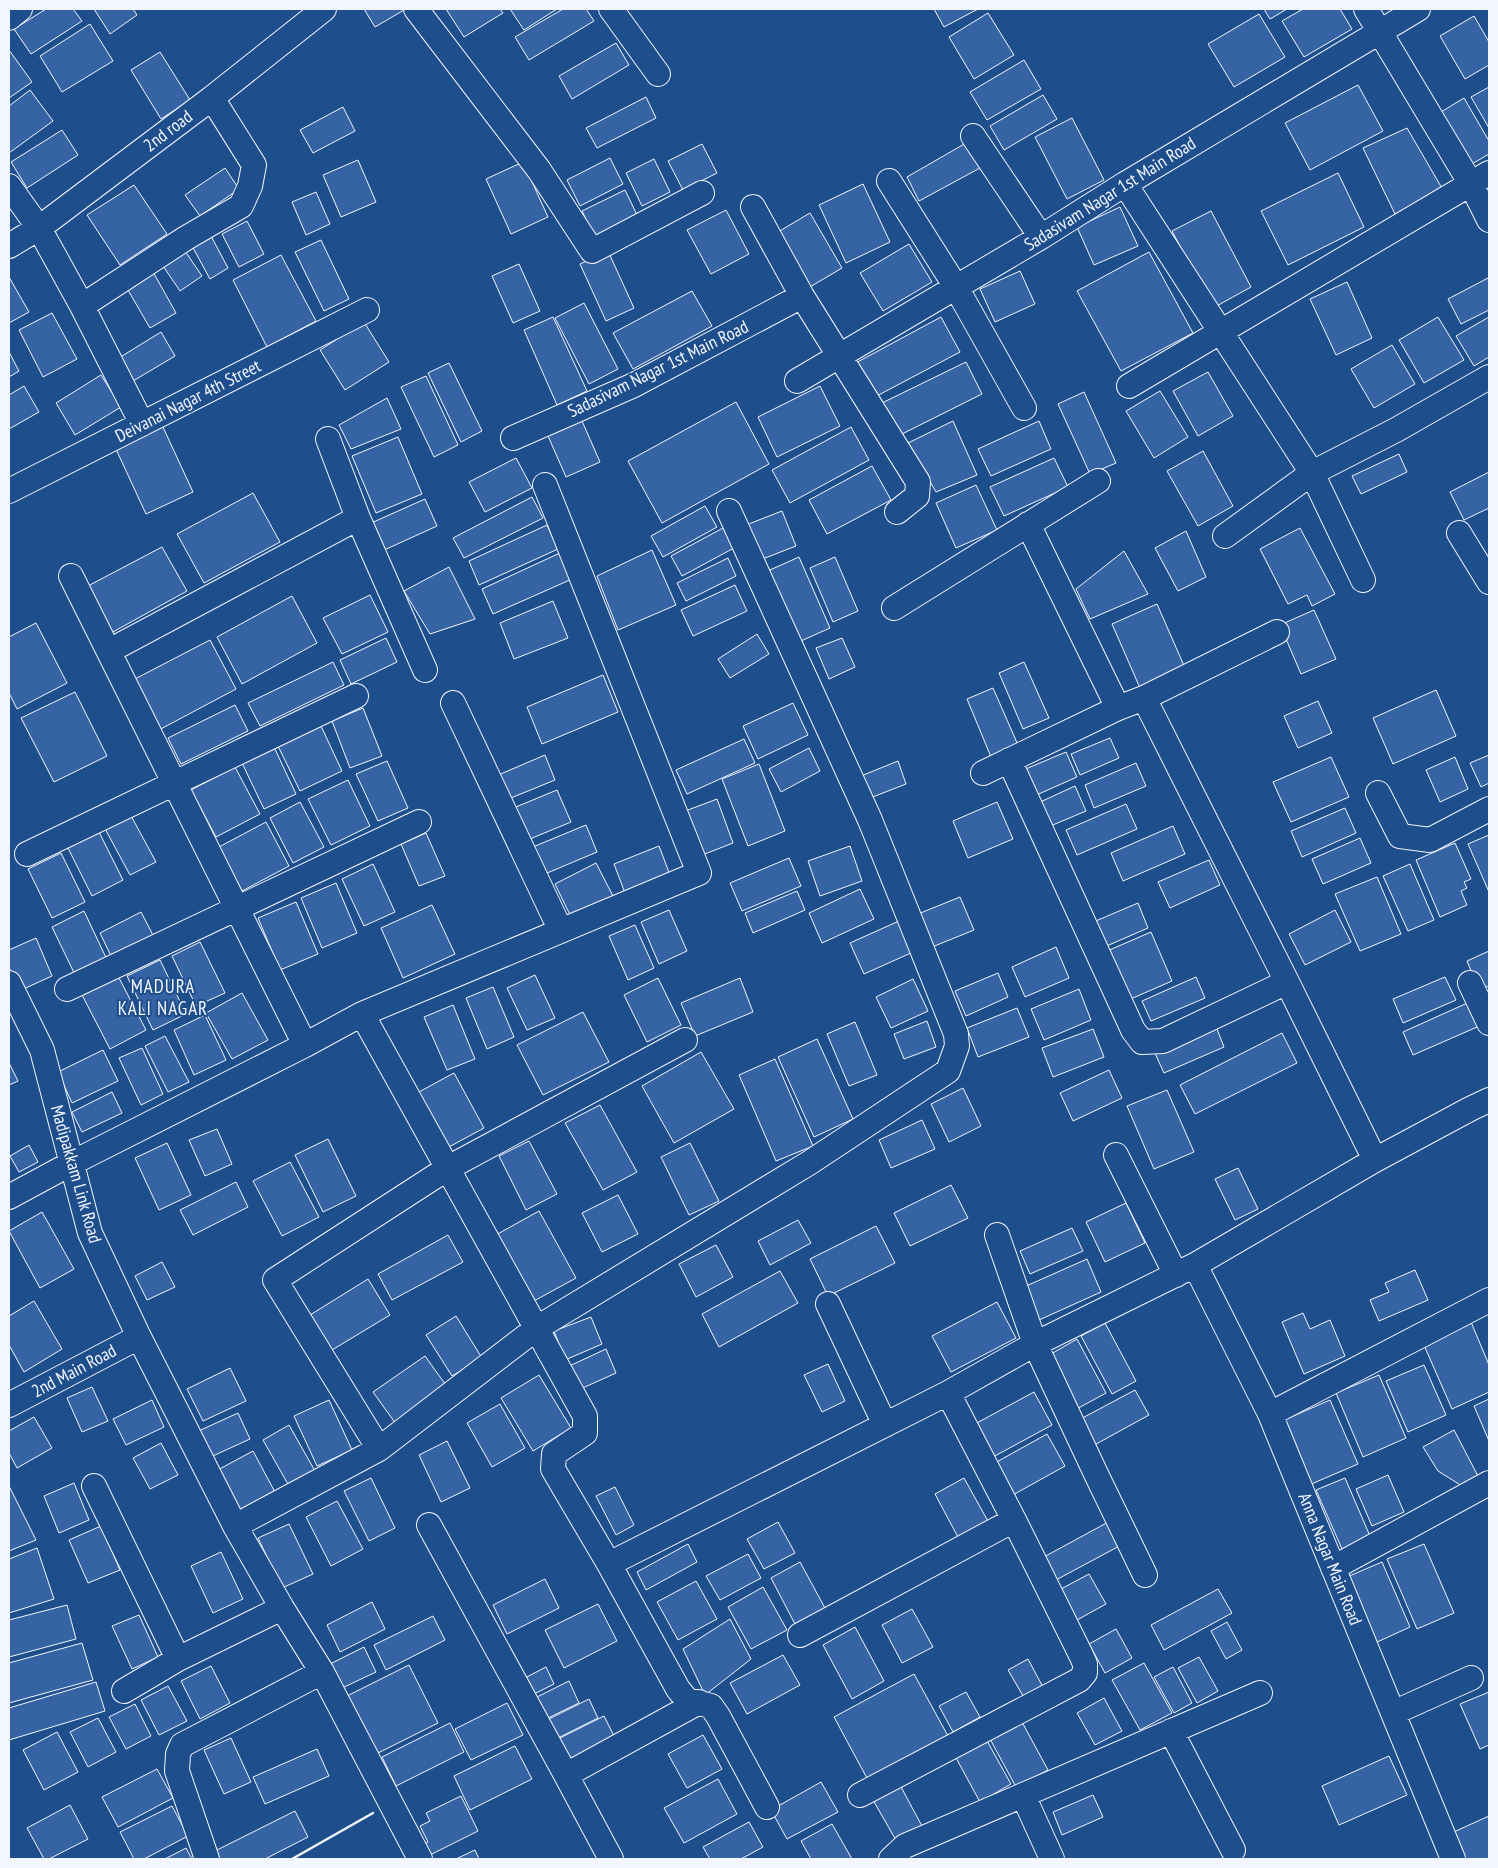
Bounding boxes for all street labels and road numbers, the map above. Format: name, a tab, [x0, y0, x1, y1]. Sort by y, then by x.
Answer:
street label: 2nd road	[139, 105, 197, 156]
street label: Sadasivam Nagar 1st Main Road	[1020, 131, 1200, 256]
street label: Sadasivam Nagar 1st Main Road	[564, 315, 752, 422]
street label: Deivanai Nagar 4th Street	[111, 354, 265, 447]
street label: Madipakkam Link Road	[46, 1102, 107, 1245]
street label: 2nd Main Road	[27, 1339, 120, 1402]
street label: Anna Nagar Main Road	[1293, 1489, 1368, 1628]

